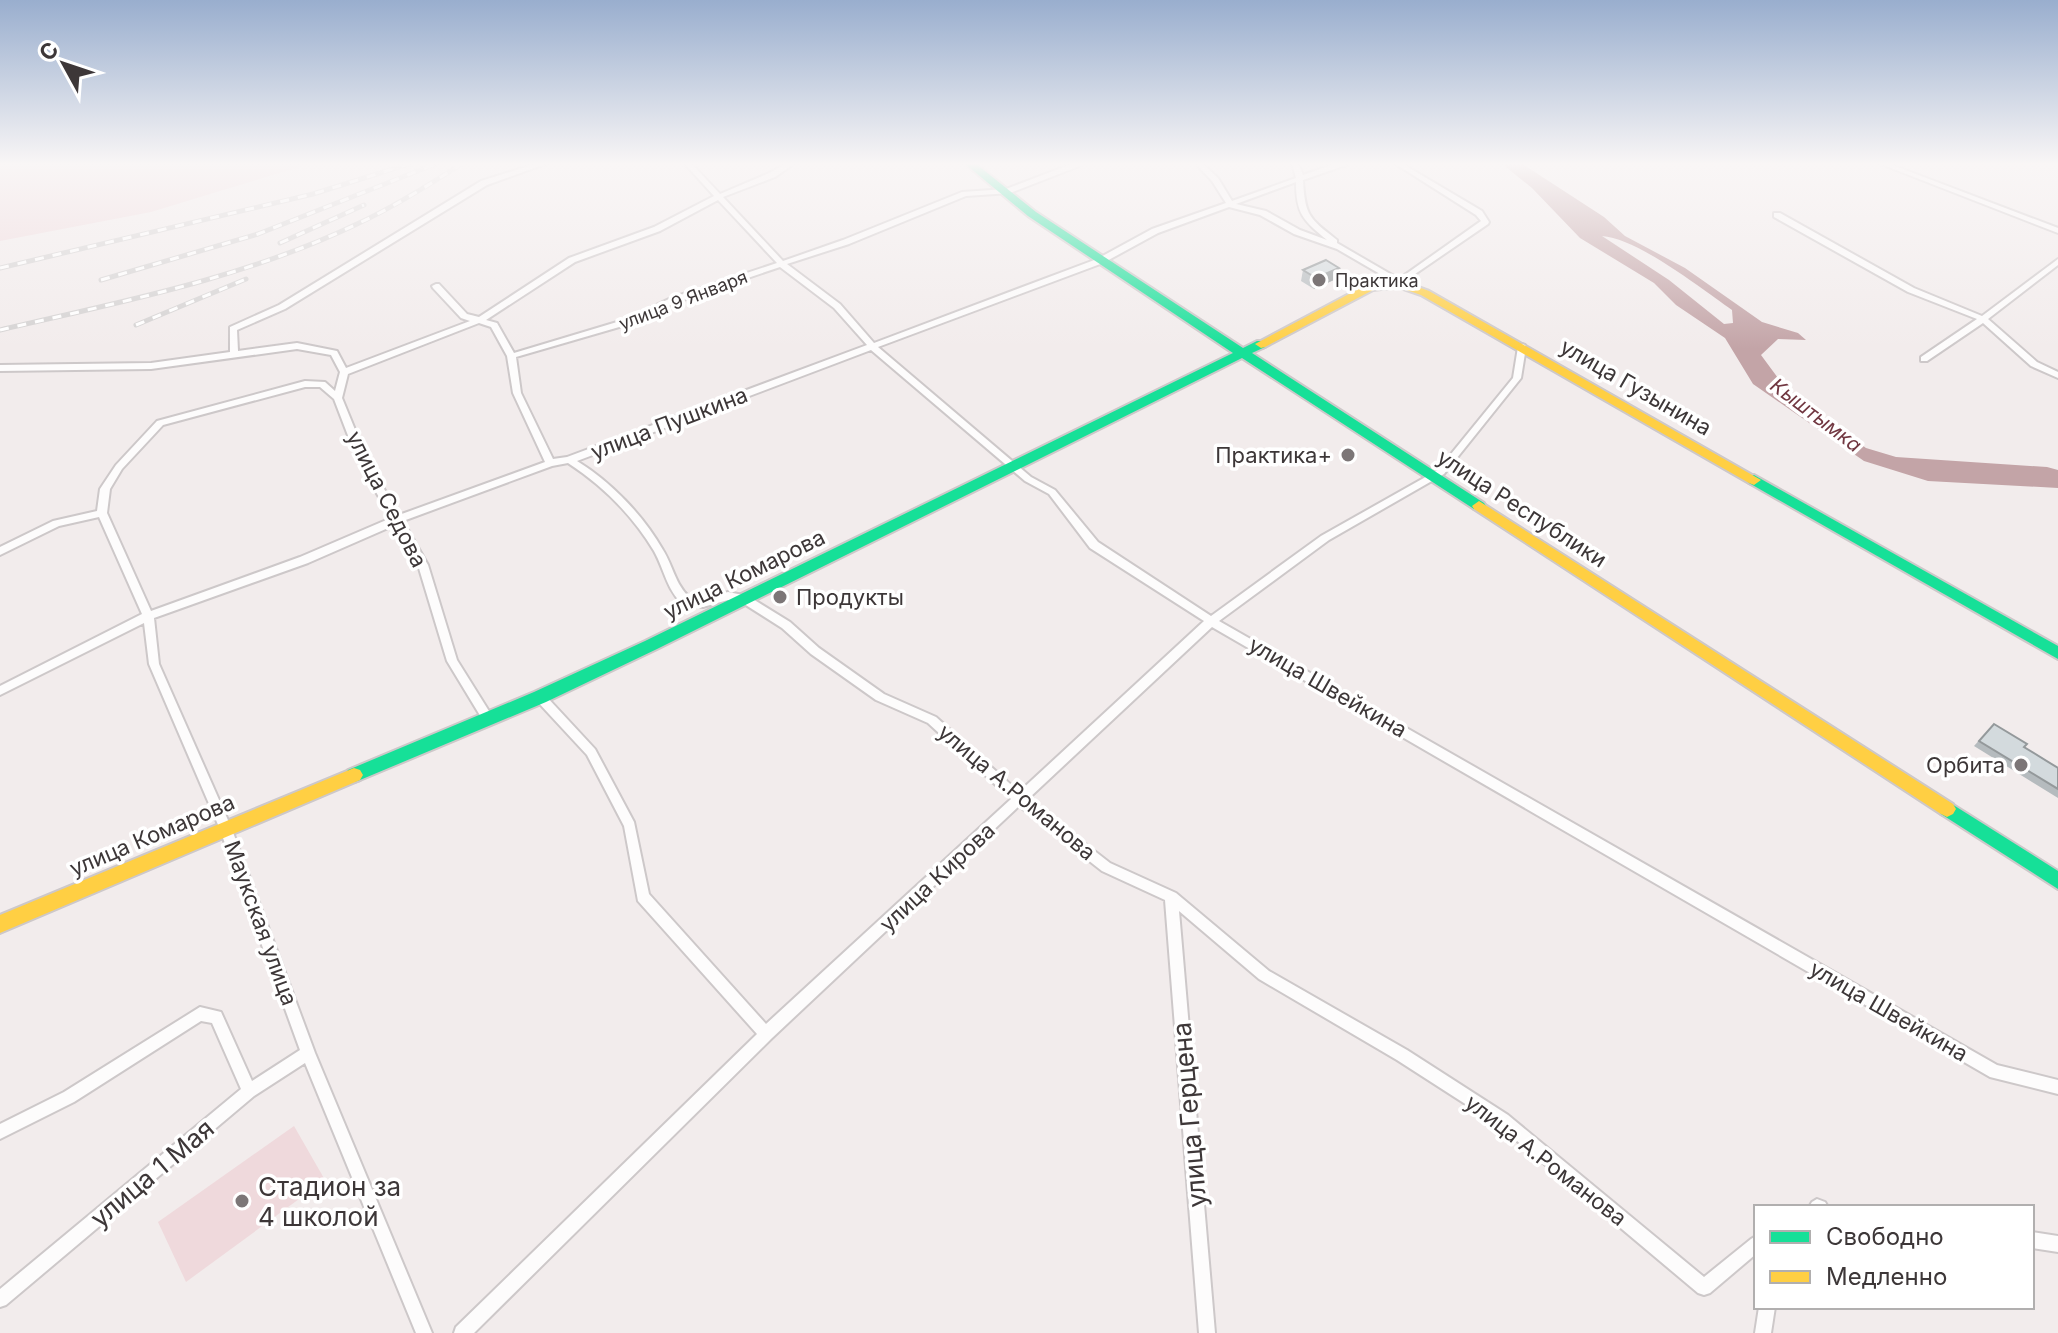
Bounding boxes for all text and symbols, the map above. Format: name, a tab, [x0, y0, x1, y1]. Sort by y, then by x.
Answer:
north arrow	[24, 24, 104, 104]
text: С	[33, 37, 64, 66]
street label: улица 9 Января	[616, 266, 750, 334]
place label: Практика	[1335, 270, 1419, 291]
marker: Практика	[1310, 271, 1328, 289]
street label: улица Гузынина	[1556, 333, 1716, 441]
water label: Кыштымка	[1766, 373, 1866, 457]
street label: улица Пушкина	[587, 381, 751, 465]
street label: улица Седова	[342, 427, 432, 571]
place label: Практика+	[1215, 442, 1332, 468]
street label: улица Республики	[1432, 444, 1612, 572]
marker: Практика+	[1339, 446, 1357, 464]
street label: улица Комарова	[659, 524, 829, 624]
place label: Продукты	[796, 584, 904, 610]
marker: Продукты	[771, 588, 789, 606]
street label: улица Швейкина	[1244, 631, 1412, 743]
street label: улица А.Романова	[933, 719, 1101, 865]
place label: Орбита	[1926, 752, 2005, 778]
marker: Орбита	[2012, 756, 2030, 774]
street label: улица Комарова	[66, 789, 238, 881]
street label: улица Кирова	[874, 817, 1000, 937]
street label: Маукская улица	[219, 837, 303, 1009]
street label: улица Швейкина	[1805, 955, 1973, 1067]
street label: улица Герцена	[1165, 1021, 1213, 1209]
street label: улица А.Романова	[1460, 1089, 1632, 1231]
street label: улица 1 Мая	[84, 1112, 220, 1234]
place label: Стадион за 4 школой	[258, 1171, 401, 1232]
marker: Стадион за 4 школой	[233, 1192, 251, 1210]
legend	[1754, 1205, 2034, 1309]
text: Свободно	[1826, 1222, 1944, 1251]
text: Медленно	[1826, 1262, 1947, 1291]

